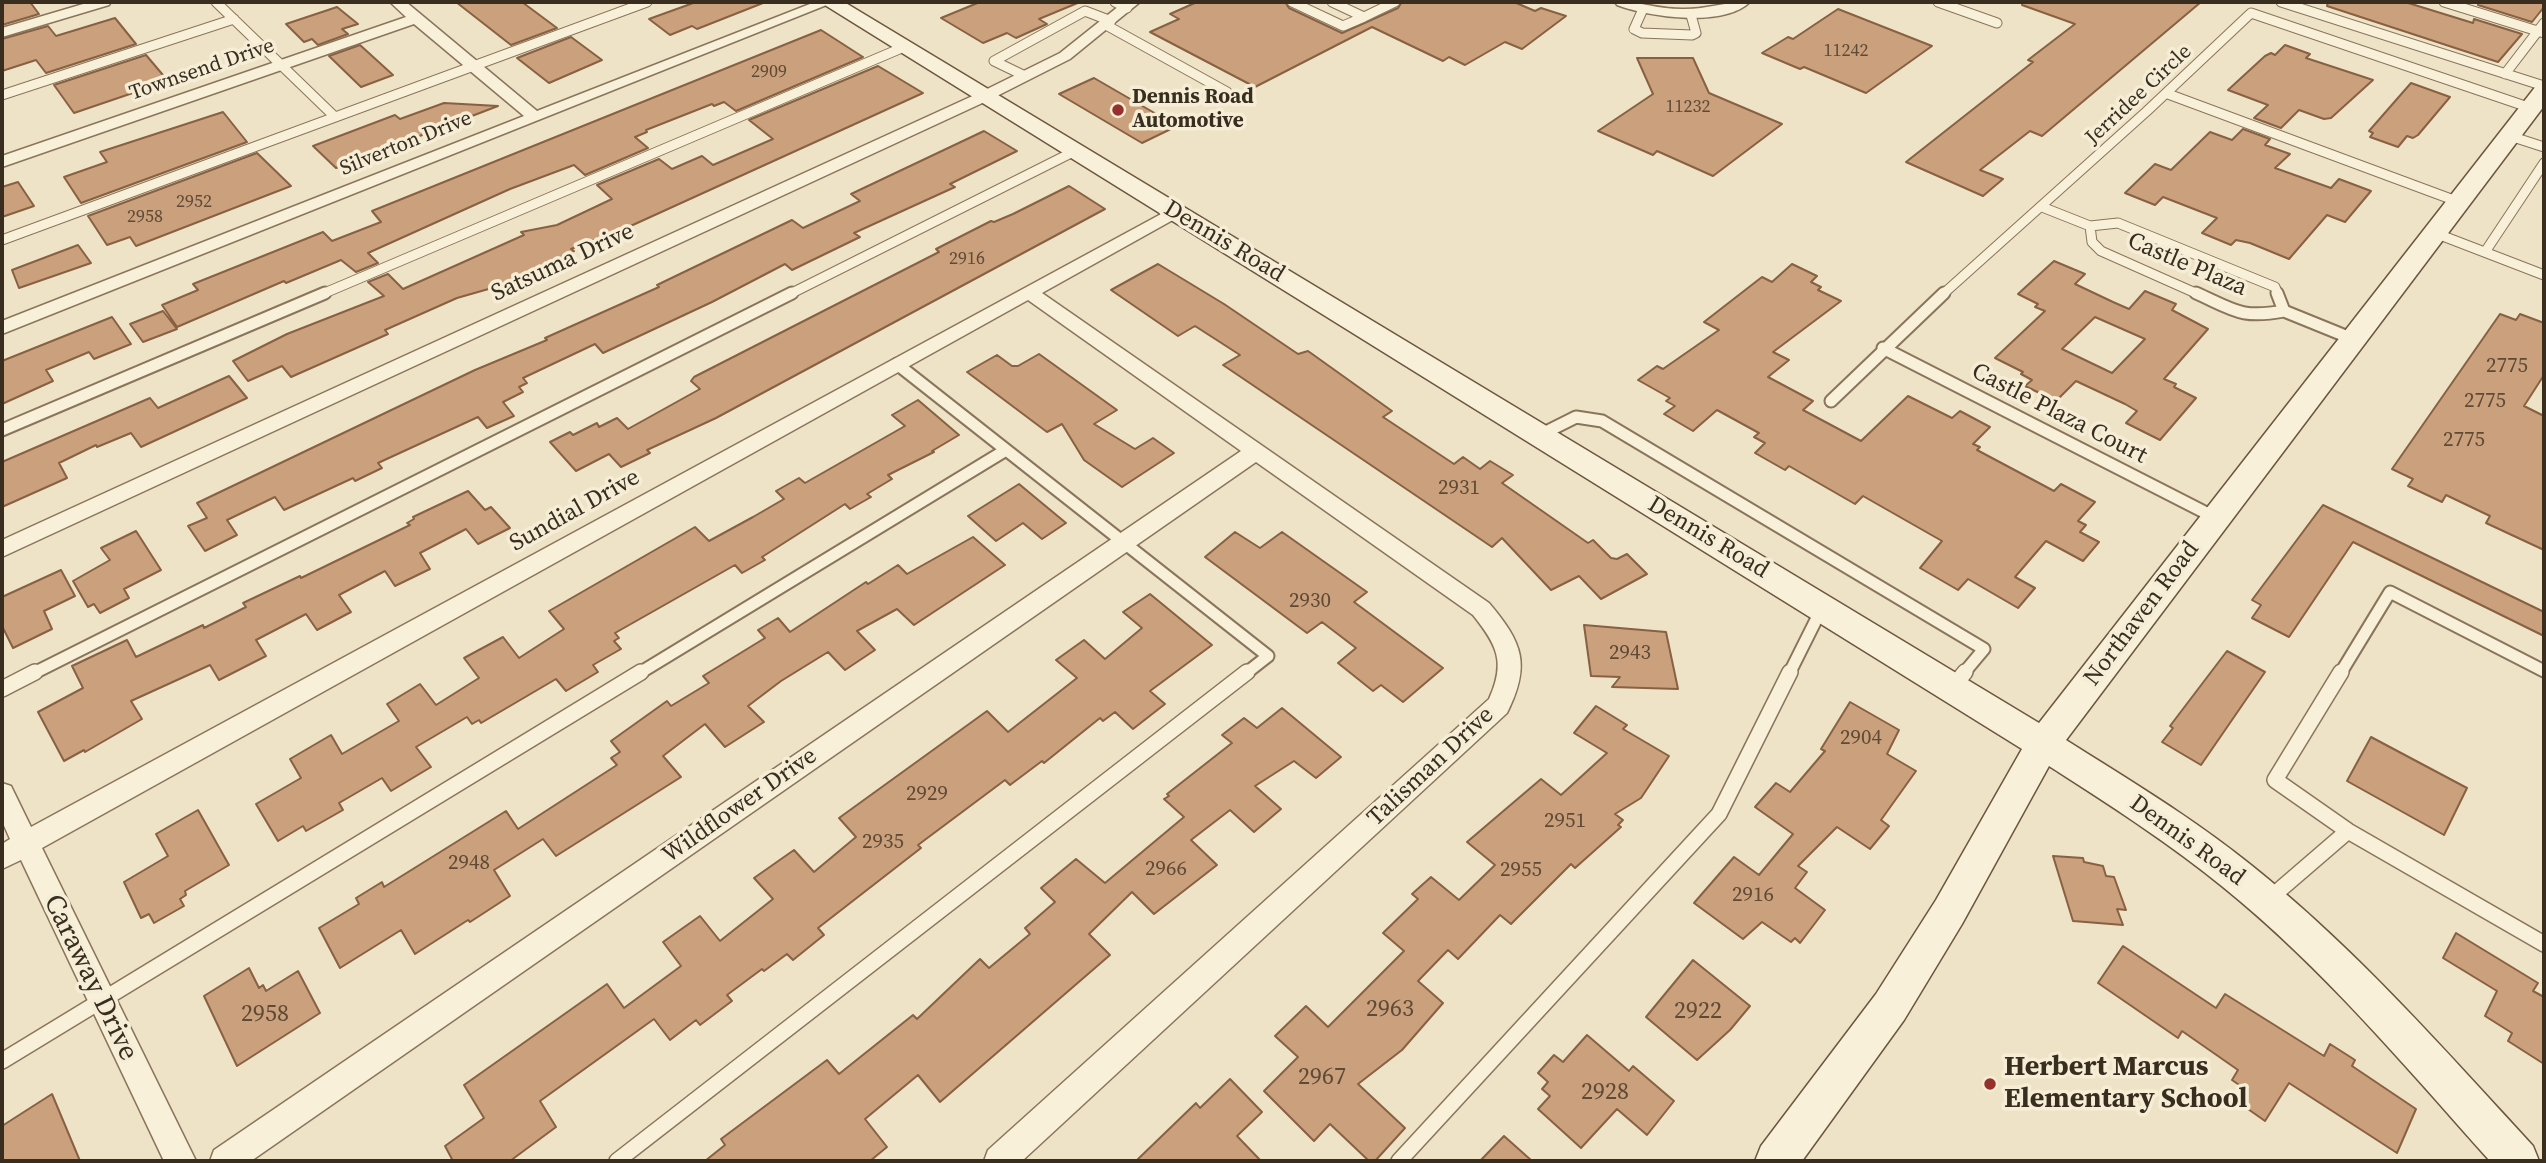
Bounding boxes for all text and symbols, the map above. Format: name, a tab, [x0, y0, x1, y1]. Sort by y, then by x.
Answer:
street label: Townsend Drive	[126, 33, 278, 107]
house number: 11242	[1824, 40, 1868, 62]
street label: Jerridee Circle	[2081, 40, 2197, 150]
house number: 2909	[751, 61, 787, 83]
place label: Dennis Road Automotive	[1132, 85, 1254, 135]
house number: 11232	[1666, 96, 1710, 118]
marker: Dennis Road Automotive	[1110, 102, 1126, 118]
street label: Silverton Drive	[336, 106, 476, 182]
house number: 2952	[176, 191, 212, 213]
street label: Dennis Road	[1158, 195, 1290, 289]
house number: 2958	[127, 206, 163, 228]
street label: Satsuma Drive	[487, 217, 639, 309]
street label: Castle Plaza	[2123, 227, 2251, 303]
house number: 2916	[949, 248, 985, 270]
house number: 2775	[2486, 354, 2528, 380]
street label: Castle Plaza Court	[1966, 357, 2152, 471]
house number: 2775	[2464, 389, 2506, 415]
house number: 2775	[2443, 428, 2485, 454]
street label: Sundial Drive	[505, 463, 645, 559]
house number: 2931	[1438, 476, 1480, 502]
street label: Dennis Road	[1642, 491, 1774, 585]
street label: Northaven Road	[2078, 536, 2206, 692]
house number: 2930	[1289, 589, 1331, 615]
house number: 2943	[1609, 641, 1651, 667]
street label: Talisman Drive	[1362, 701, 1500, 833]
house number: 2904	[1840, 726, 1882, 752]
street label: Wildflower Drive	[657, 742, 823, 870]
house number: 2929	[906, 782, 948, 808]
street label: Dennis Road	[2124, 789, 2250, 893]
house number: 2951	[1544, 809, 1586, 835]
house number: 2935	[862, 830, 904, 856]
house number: 2948	[448, 851, 490, 877]
house number: 2966	[1145, 857, 1187, 883]
house number: 2955	[1500, 858, 1542, 884]
house number: 2916	[1732, 883, 1774, 909]
street label: Caraway Drive	[35, 890, 145, 1066]
house number: 2963	[1366, 996, 1414, 1024]
house number: 2922	[1674, 998, 1722, 1026]
house number: 2958	[241, 1001, 289, 1029]
place label: Herbert Marcus Elementary School	[2004, 1051, 2248, 1117]
house number: 2967	[1298, 1064, 1346, 1092]
marker: Herbert Marcus Elementary School	[1982, 1076, 1998, 1092]
house number: 2928	[1581, 1079, 1629, 1107]

